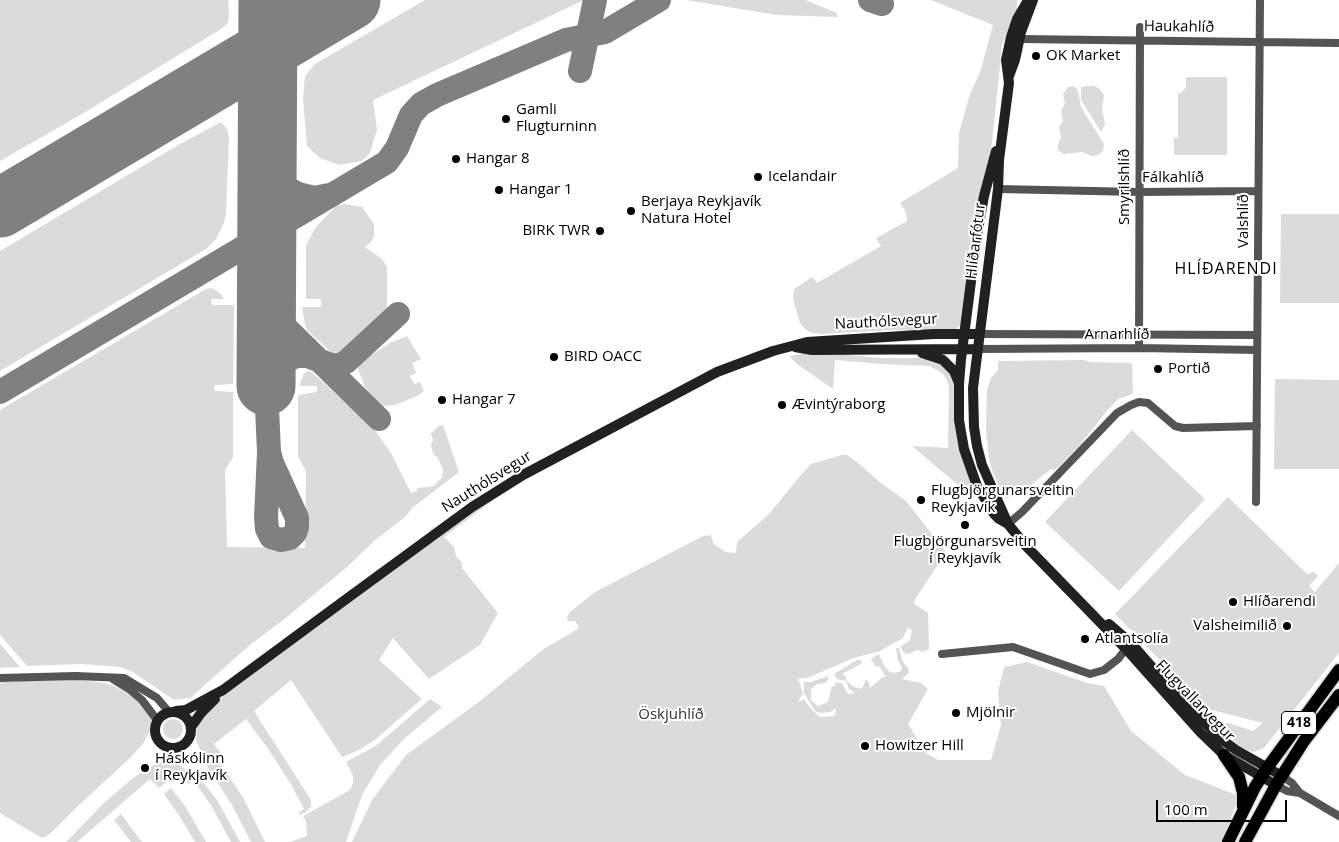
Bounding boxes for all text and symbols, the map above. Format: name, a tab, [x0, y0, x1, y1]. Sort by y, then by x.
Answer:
street label: Haukahlíð	[1144, 17, 1214, 37]
place label: OK Market	[1046, 47, 1120, 65]
marker: OK Market	[1030, 50, 1042, 62]
place label: Gamli Flugturninn	[516, 101, 597, 136]
marker: Gamli Flugturninn	[500, 113, 512, 125]
street label: Smyrilshlíð	[1116, 149, 1134, 225]
place label: Hangar 8	[466, 150, 530, 168]
marker: Hangar 8	[450, 153, 462, 165]
place label: Icelandair	[768, 168, 837, 186]
street label: Fálkahlíð	[1142, 169, 1204, 187]
marker: Icelandair	[752, 171, 764, 183]
place label: Hangar 1	[509, 181, 573, 199]
marker: Hangar 1	[493, 184, 505, 196]
place label: Berjaya Reykjavík Natura Hotel	[641, 193, 761, 228]
street label: Valshlíð	[1235, 194, 1253, 248]
street label: Hlíðarfótur	[962, 202, 990, 280]
marker: Berjaya Reykjavík Natura Hotel	[625, 205, 637, 217]
place label: BIRK TWR	[522, 222, 590, 240]
marker: BIRK TWR	[594, 225, 606, 237]
district label: HLÍÐARENDI	[1173, 259, 1279, 279]
street label: Nauthólsvegur	[834, 310, 938, 334]
street label: Arnarhlíð	[1084, 326, 1150, 344]
place label: BIRD OACC	[564, 348, 642, 366]
marker: BIRD OACC	[548, 351, 560, 363]
place label: Portið	[1168, 360, 1210, 378]
marker: Portið	[1152, 363, 1164, 375]
place label: Hangar 7	[452, 391, 516, 409]
marker: Hangar 7	[436, 394, 448, 406]
place label: Ævintýraborg	[792, 396, 885, 414]
marker: Ævintýraborg	[776, 399, 788, 411]
street label: Nauthólsvegur	[439, 447, 535, 517]
place label: Flugbjörgunarsveitin Reykjavík	[931, 482, 1074, 517]
marker: Flugbjörgunarsveitin Reykjavík	[915, 494, 927, 506]
marker: Flugbjörgunarsveitin í Reykjavík	[959, 519, 971, 531]
place label: Flugbjörgunarsveitin í Reykjavík	[893, 533, 1037, 568]
place label: Hlíðarendi	[1243, 593, 1316, 611]
marker: Hlíðarendi	[1227, 596, 1239, 608]
place label: Valsheimilið	[1193, 617, 1277, 635]
marker: Valsheimilið	[1281, 620, 1293, 632]
place label: Atlantsolía	[1095, 630, 1169, 648]
marker: Atlantsolía	[1079, 633, 1091, 645]
street label: Flugvallarvegur	[1152, 657, 1238, 745]
place label: Mjölnir	[966, 704, 1015, 722]
park label: Öskjuhlíð	[638, 706, 704, 724]
marker: Mjölnir	[950, 707, 962, 719]
road number: 418	[1282, 711, 1316, 734]
place label: Howitzer Hill	[875, 737, 964, 755]
marker: Howitzer Hill	[859, 740, 871, 752]
place label: Háskólinn í Reykjavík	[155, 750, 227, 785]
marker: Háskólinn í Reykjavík	[139, 762, 151, 774]
scale bar	[1159, 790, 1290, 822]
text: 100 m	[1164, 799, 1208, 819]

